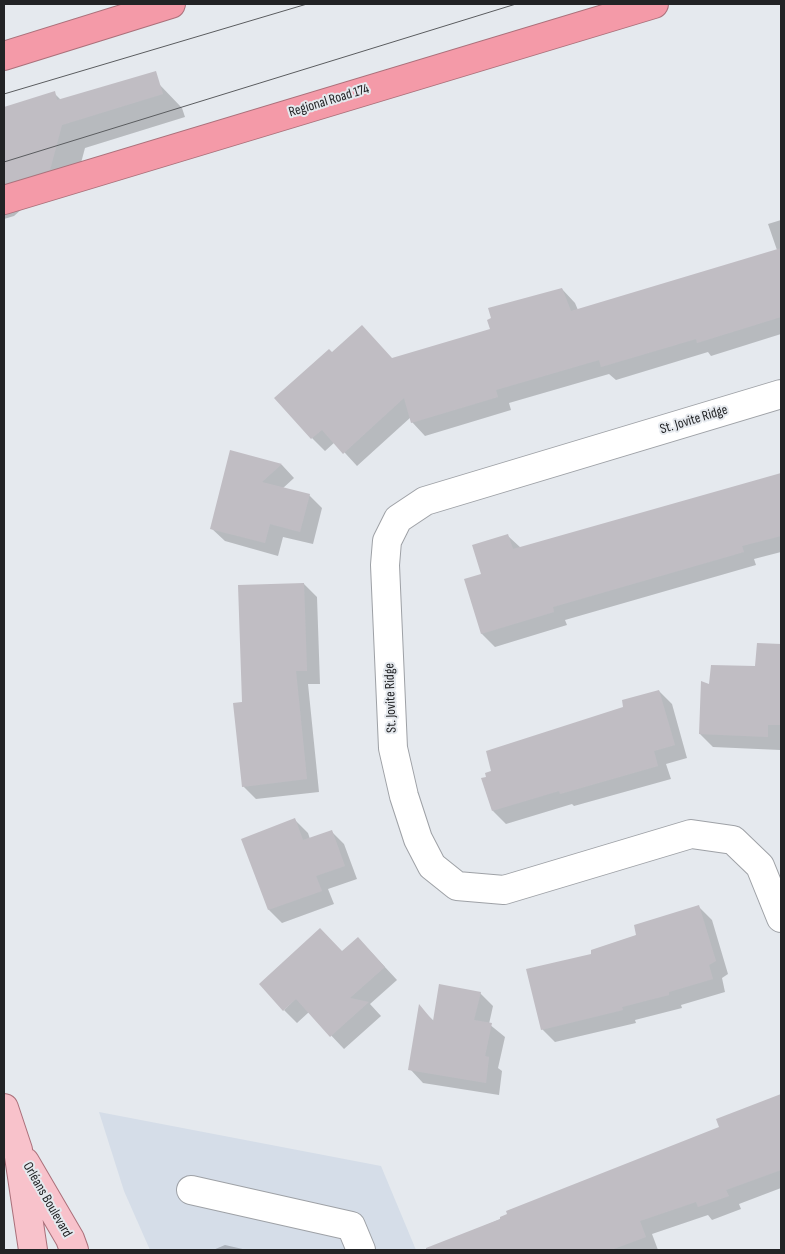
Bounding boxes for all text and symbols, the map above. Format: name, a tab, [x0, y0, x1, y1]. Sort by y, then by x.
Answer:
street label: Regional Road 174	[287, 81, 371, 121]
street label: St. Jovite Ridge	[658, 402, 730, 438]
street label: St. Jovite Ridge	[381, 663, 401, 733]
street label: Orléans Boulevard	[19, 1159, 75, 1241]

